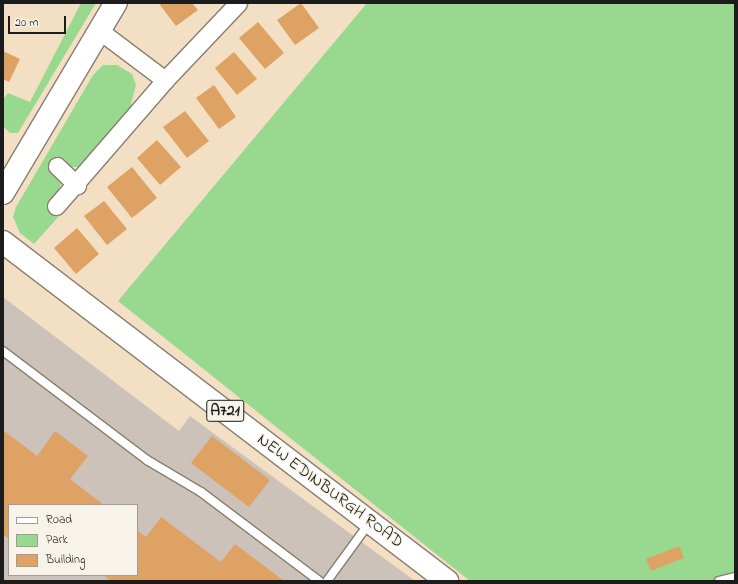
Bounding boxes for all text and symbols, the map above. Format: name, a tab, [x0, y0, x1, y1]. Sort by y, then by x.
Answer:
scale bar	[10, 8, 68, 34]
text: 20 m	[15, 14, 38, 32]
road number: A721	[206, 397, 244, 425]
street label: NEW EDINBURGH ROAD	[253, 429, 407, 553]
legend	[8, 504, 138, 576]
text: Road	[46, 511, 72, 529]
text: Park	[46, 531, 68, 549]
text: Building	[46, 551, 85, 569]

